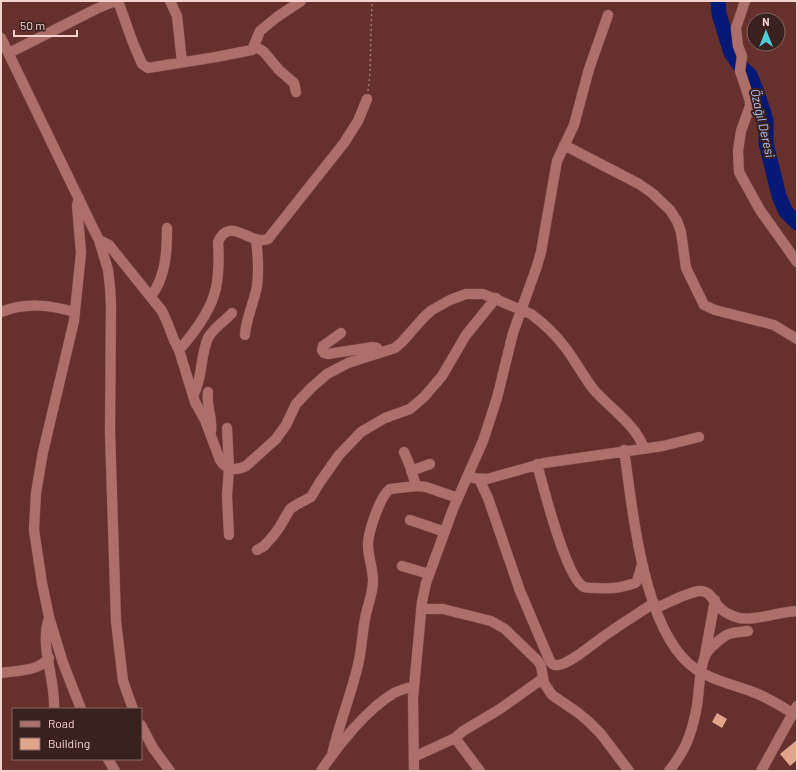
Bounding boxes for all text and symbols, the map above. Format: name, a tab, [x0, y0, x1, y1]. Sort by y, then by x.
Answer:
scale bar	[14, 12, 77, 38]
north arrow	[746, 12, 786, 52]
text: N	[762, 15, 770, 28]
text: 50 m	[20, 18, 45, 32]
water label: Özağıl Deresi	[747, 87, 779, 160]
legend	[12, 708, 142, 760]
text: Road	[48, 716, 75, 730]
text: Building	[48, 736, 90, 750]

